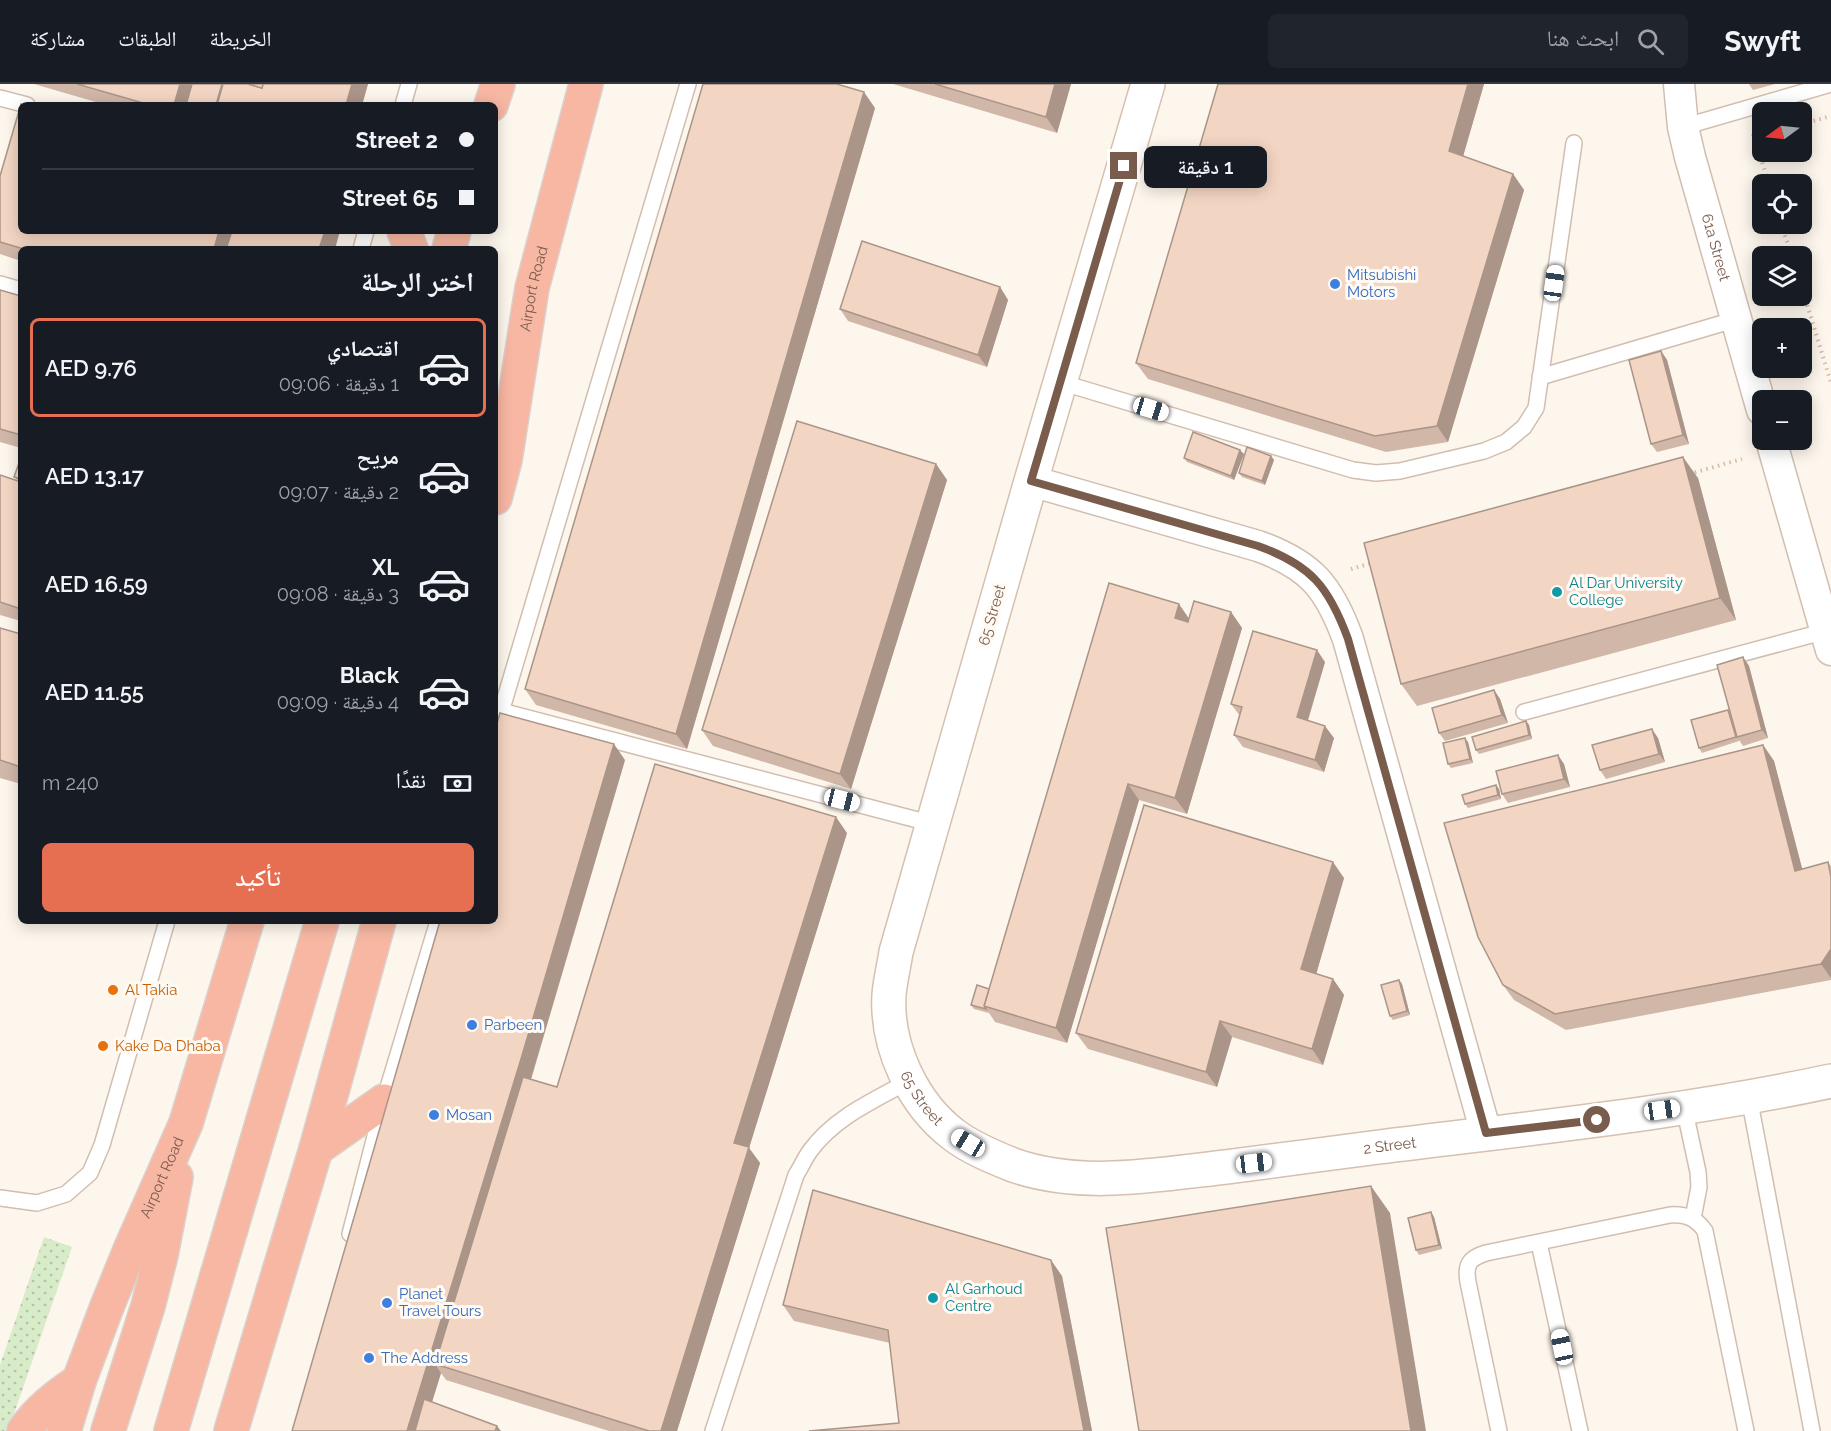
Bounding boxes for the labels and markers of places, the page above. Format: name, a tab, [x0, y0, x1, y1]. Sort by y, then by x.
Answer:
place label: Mitsubishi Motors	[1347, 266, 1416, 301]
marker: Mitsubishi Motors	[1328, 277, 1342, 291]
place label: Al Dar University College	[1569, 574, 1683, 609]
marker: Al Dar University College	[1550, 585, 1564, 599]
place label: Al Takia	[125, 981, 177, 999]
marker: Al Takia	[106, 983, 120, 997]
place label: Parbeen	[484, 1016, 542, 1034]
marker: Parbeen	[465, 1018, 479, 1032]
place label: Kake Da Dhaba	[115, 1037, 221, 1055]
marker: Kake Da Dhaba	[96, 1039, 110, 1053]
place label: Mosan	[446, 1106, 492, 1124]
marker: Mosan	[427, 1108, 441, 1122]
place label: Al Garhoud Centre	[945, 1280, 1023, 1315]
place label: Planet Travel Tours	[399, 1285, 481, 1320]
marker: Al Garhoud Centre	[926, 1291, 940, 1305]
marker: Planet Travel Tours	[380, 1296, 394, 1310]
place label: The Address	[381, 1349, 468, 1367]
marker: The Address	[362, 1351, 376, 1365]

